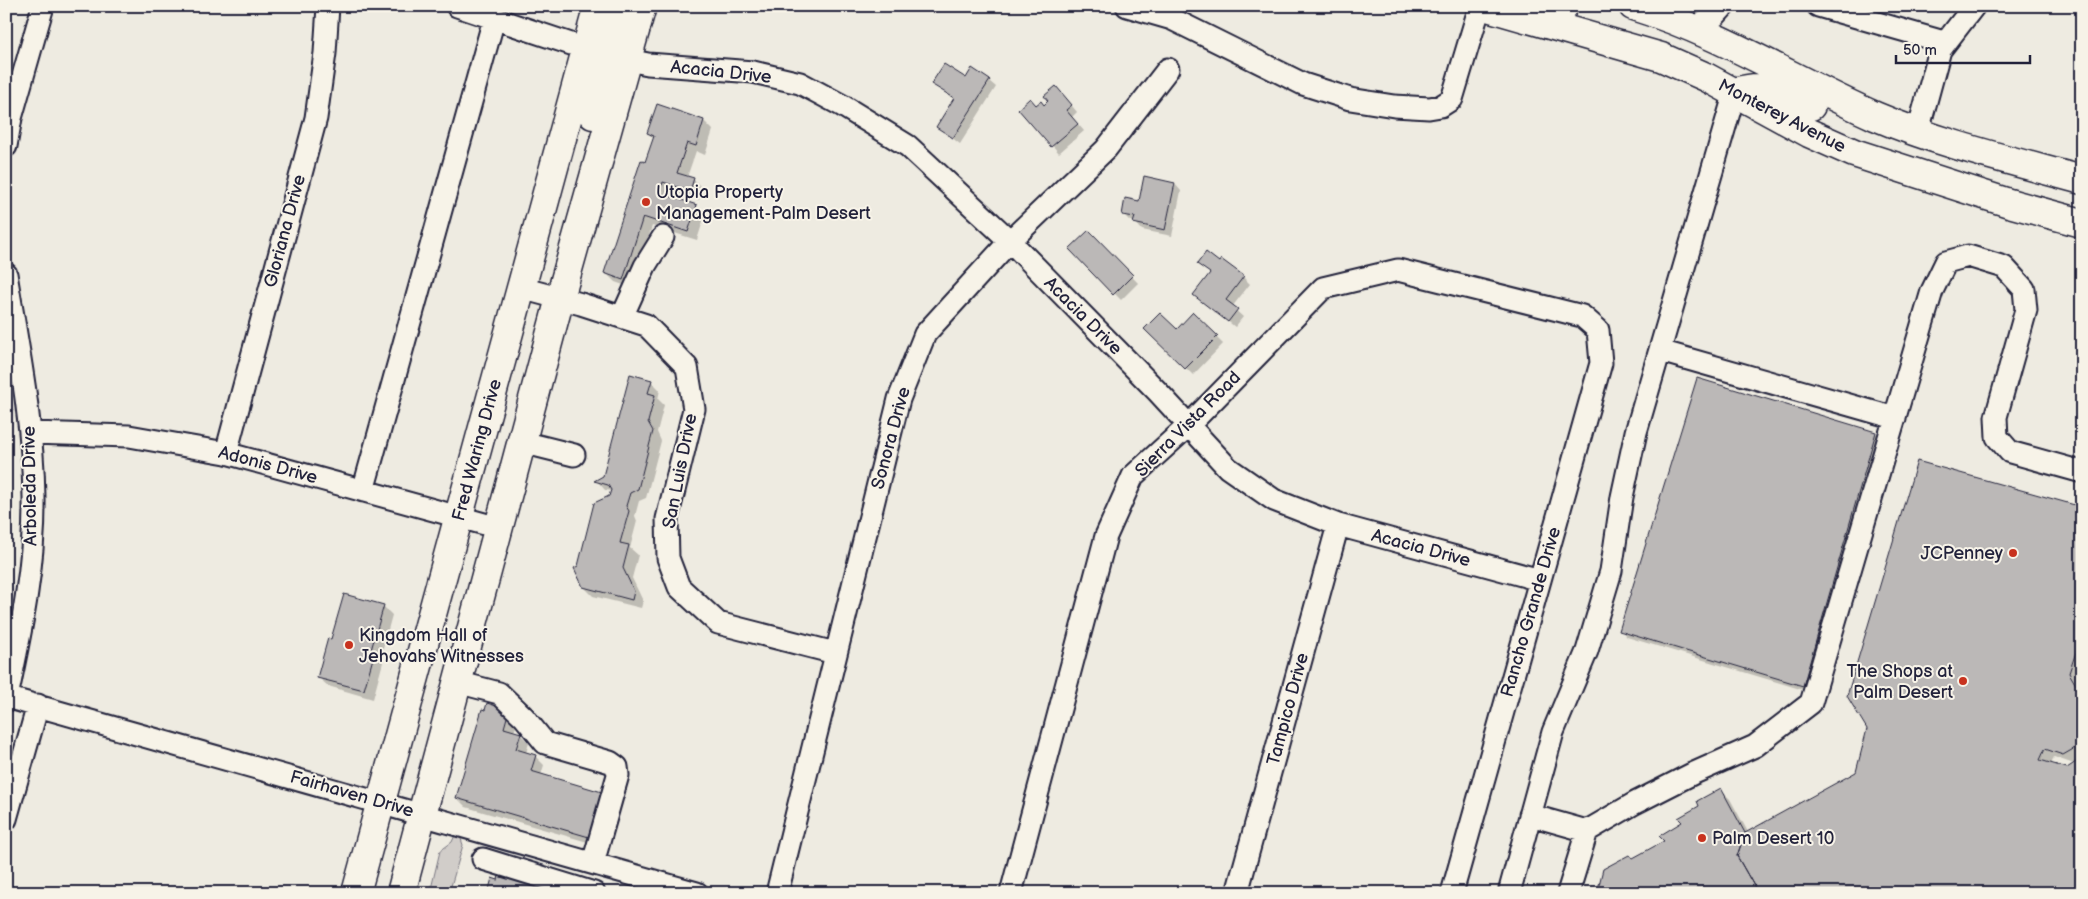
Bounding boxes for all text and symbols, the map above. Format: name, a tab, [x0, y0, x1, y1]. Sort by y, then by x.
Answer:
scale bar	[1896, 32, 2029, 64]
text: 50 m	[1903, 41, 1937, 60]
street label: Acacia Drive	[669, 56, 773, 88]
street label: Monterey Avenue	[1715, 75, 1850, 157]
street label: Gloriana Drive	[260, 172, 310, 290]
place label: Utopia Property Management-Palm Desert	[656, 182, 871, 224]
marker: Utopia Property Management-Palm Desert	[640, 196, 652, 208]
street label: Acacia Drive	[1040, 273, 1127, 360]
street label: Sierra Vista Road	[1131, 367, 1245, 481]
street label: Fred Waring Drive	[448, 376, 506, 523]
street label: Sonora Drive	[867, 384, 915, 491]
street label: San Luis Drive	[659, 411, 702, 530]
street label: Arboleda Drive	[18, 425, 42, 546]
street label: Adonis Drive	[216, 442, 320, 488]
street label: Rancho Grande Drive	[1497, 524, 1565, 699]
street label: Acacia Drive	[1369, 525, 1473, 571]
place label: JCPenney	[1921, 543, 2004, 564]
marker: JCPenney	[2007, 547, 2019, 559]
place label: Kingdom Hall of Jehovahs Witnesses	[359, 625, 524, 667]
marker: Kingdom Hall of Jehovahs Witnesses	[343, 639, 355, 651]
street label: Tampico Drive	[1263, 650, 1313, 768]
place label: The Shops at Palm Desert	[1847, 661, 1953, 703]
marker: The Shops at Palm Desert	[1957, 675, 1969, 687]
street label: Fairhaven Drive	[288, 766, 417, 822]
place label: Palm Desert 10	[1712, 828, 1834, 849]
marker: Palm Desert 10	[1696, 832, 1708, 844]

